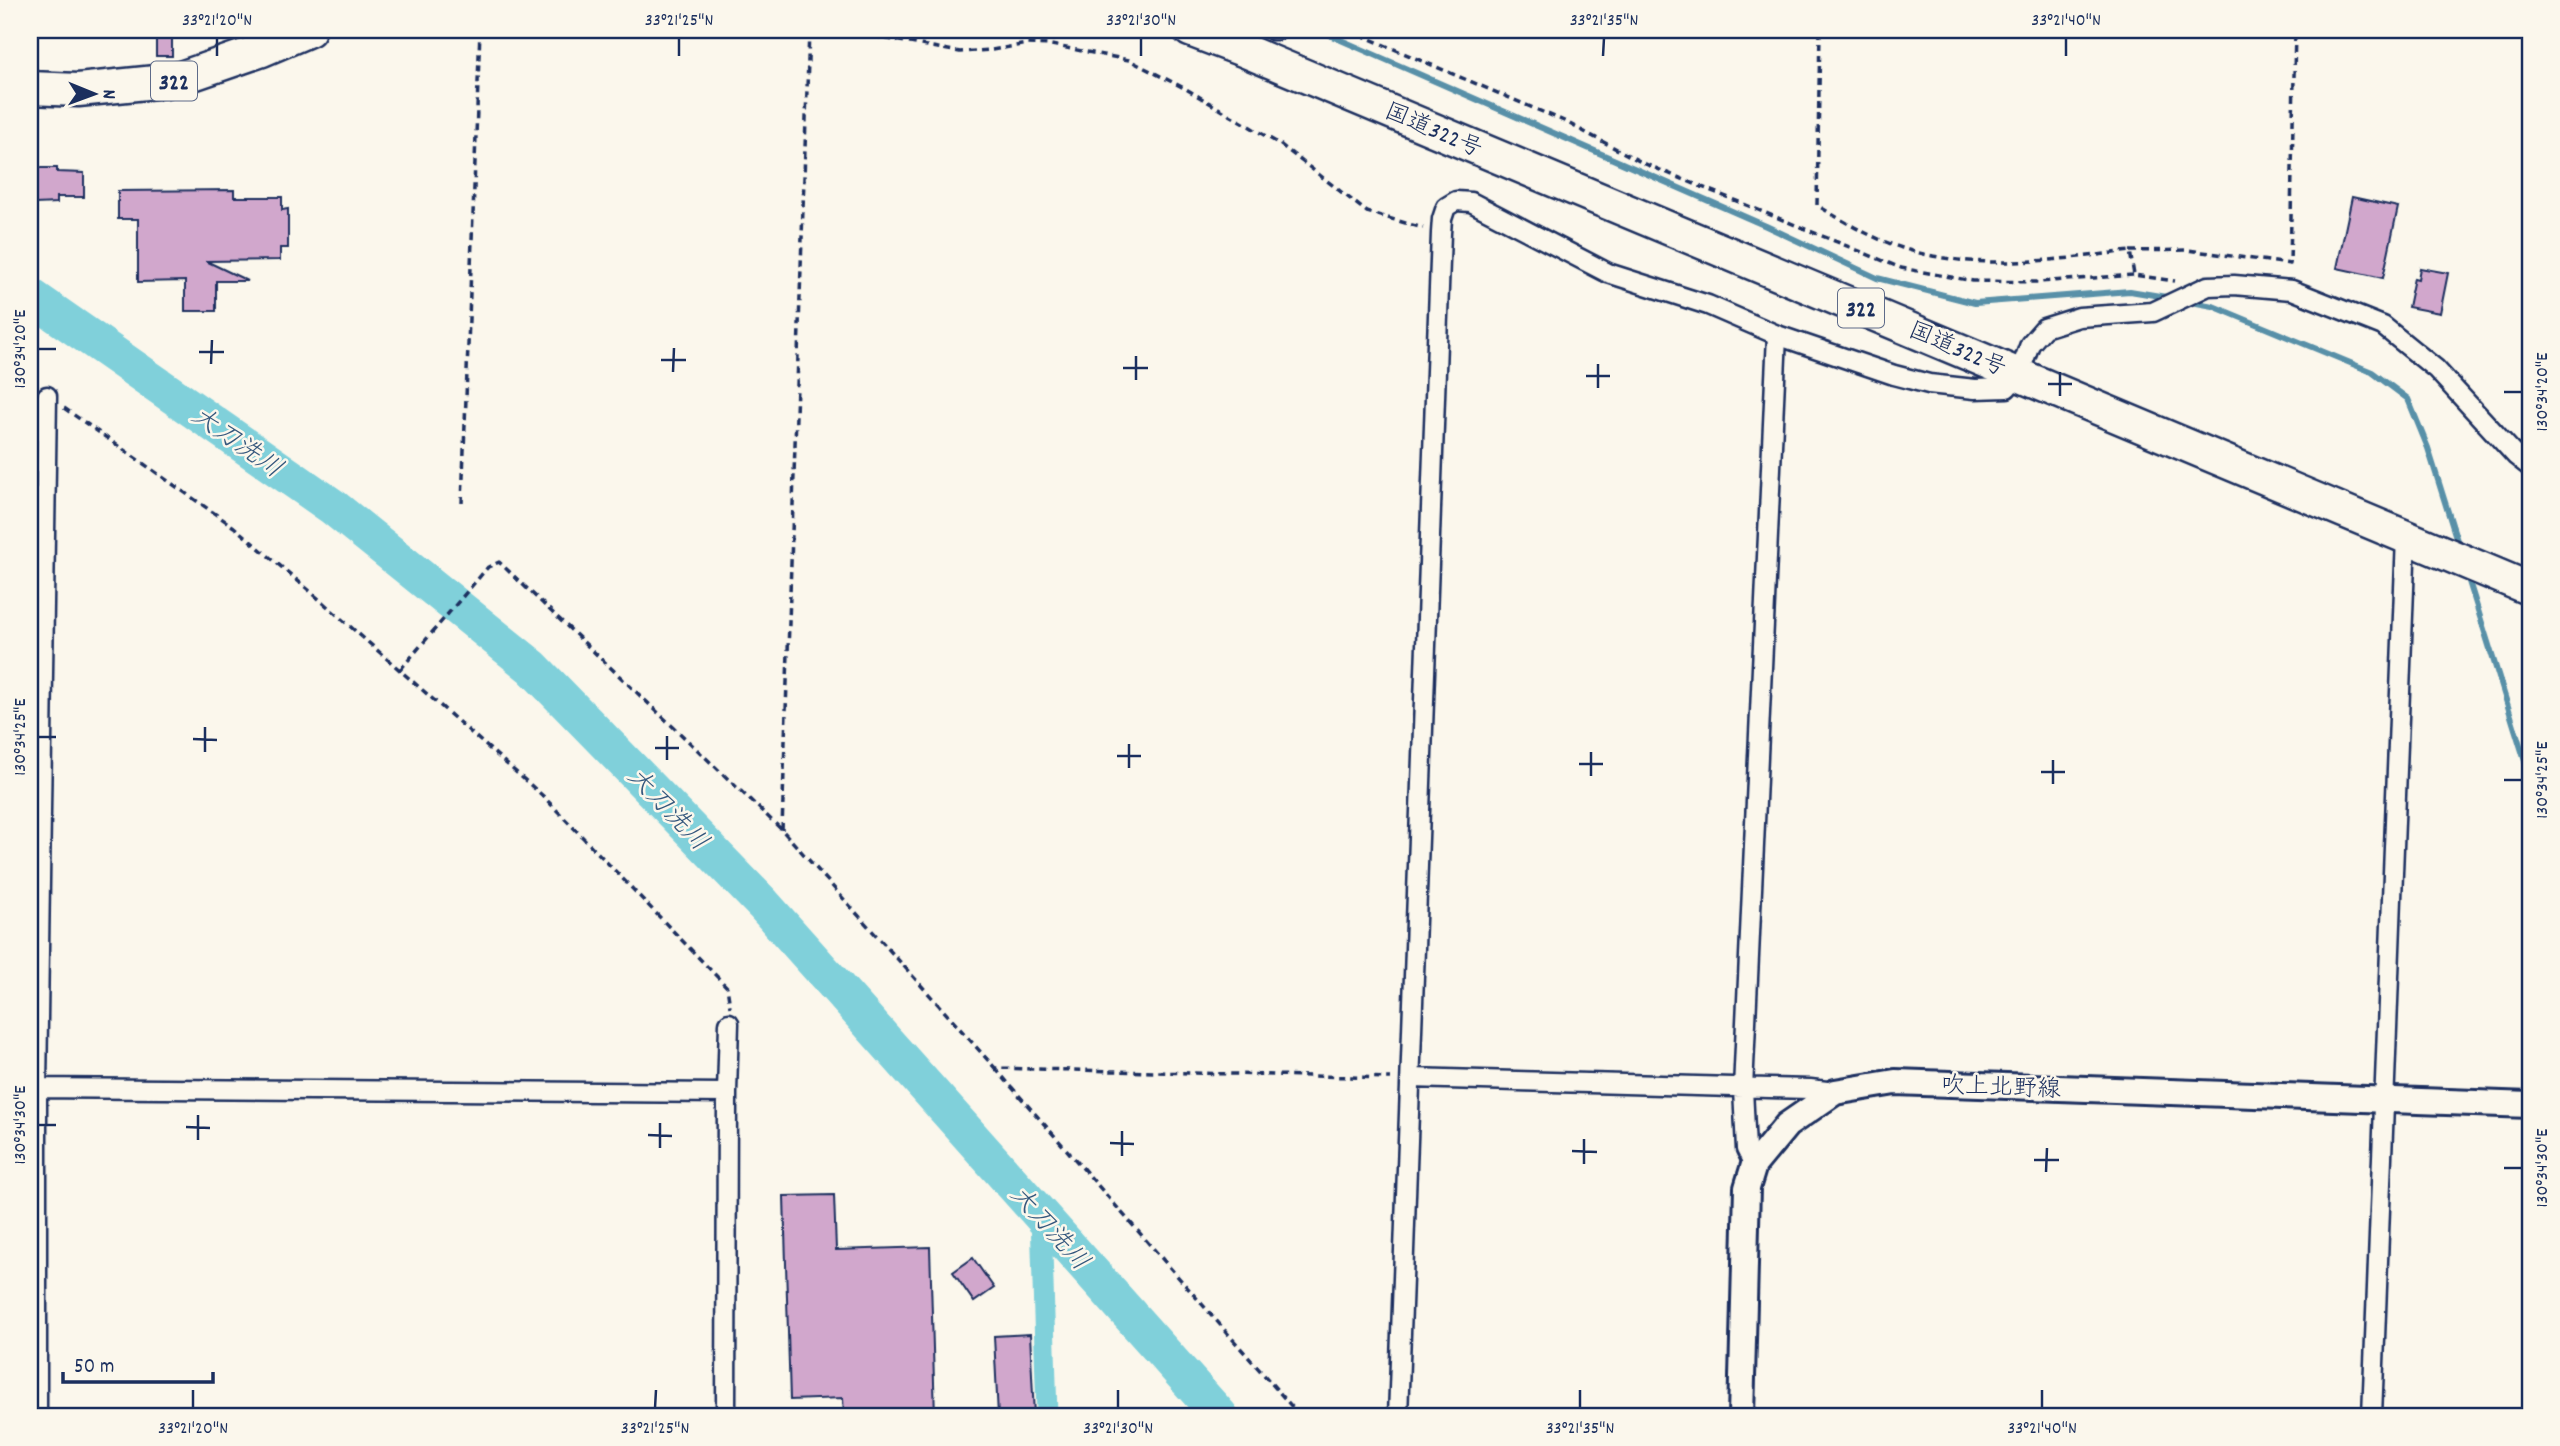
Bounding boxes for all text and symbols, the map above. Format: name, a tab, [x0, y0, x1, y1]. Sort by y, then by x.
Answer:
text: 33°21'20"N	[182, 9, 252, 34]
text: 33°21'25"N	[645, 9, 713, 34]
text: 33°21'30"N	[1106, 9, 1176, 34]
text: 33°21'35"N	[1570, 9, 1638, 34]
text: 33°21'40"N	[2031, 9, 2101, 34]
north arrow	[60, 60, 130, 130]
road number: 322	[151, 61, 197, 100]
text: N	[94, 89, 121, 99]
street label: 国道322号	[1378, 96, 1487, 168]
road number: 322	[1838, 288, 1884, 328]
text: 130°34'20"E	[9, 310, 34, 388]
street label: 国道322号	[1902, 315, 2011, 387]
text: 130°34'20"E	[2531, 353, 2556, 431]
water label: 大刀洗川	[183, 399, 289, 489]
text: 130°34'25"E	[9, 698, 34, 776]
text: 130°34'25"E	[2531, 741, 2556, 819]
water label: 大刀洗川	[617, 760, 716, 861]
street label: 吹上北野線	[1940, 1070, 2061, 1108]
text: 130°34'30"E	[9, 1086, 34, 1164]
text: 130°34'30"E	[2531, 1129, 2556, 1207]
water label: 大刀洗川	[1000, 1178, 1097, 1280]
scale bar	[63, 1341, 214, 1385]
text: 50 m	[74, 1353, 114, 1383]
text: 33°21'20"N	[158, 1417, 228, 1442]
text: 33°21'25"N	[621, 1417, 689, 1442]
text: 33°21'30"N	[1083, 1417, 1153, 1442]
text: 33°21'35"N	[1546, 1417, 1614, 1442]
text: 33°21'40"N	[2007, 1417, 2077, 1442]

